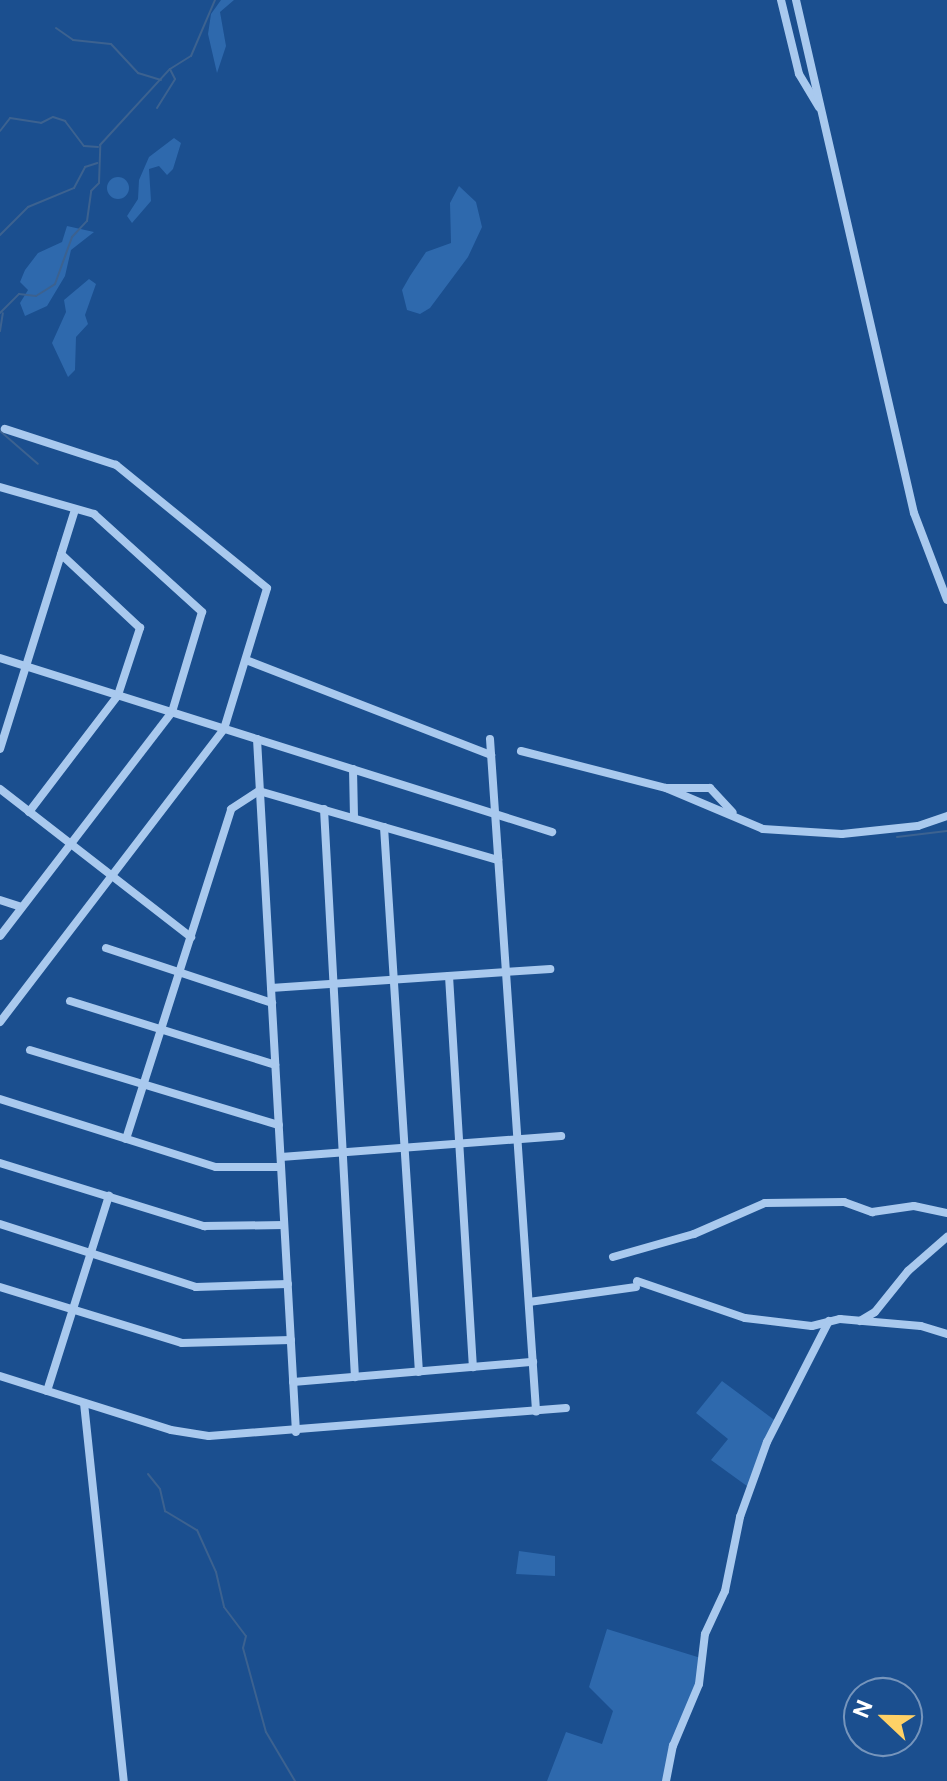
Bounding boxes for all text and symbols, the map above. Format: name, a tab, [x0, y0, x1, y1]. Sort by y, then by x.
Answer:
north arrow	[843, 1677, 923, 1757]
text: N	[847, 1696, 878, 1722]

